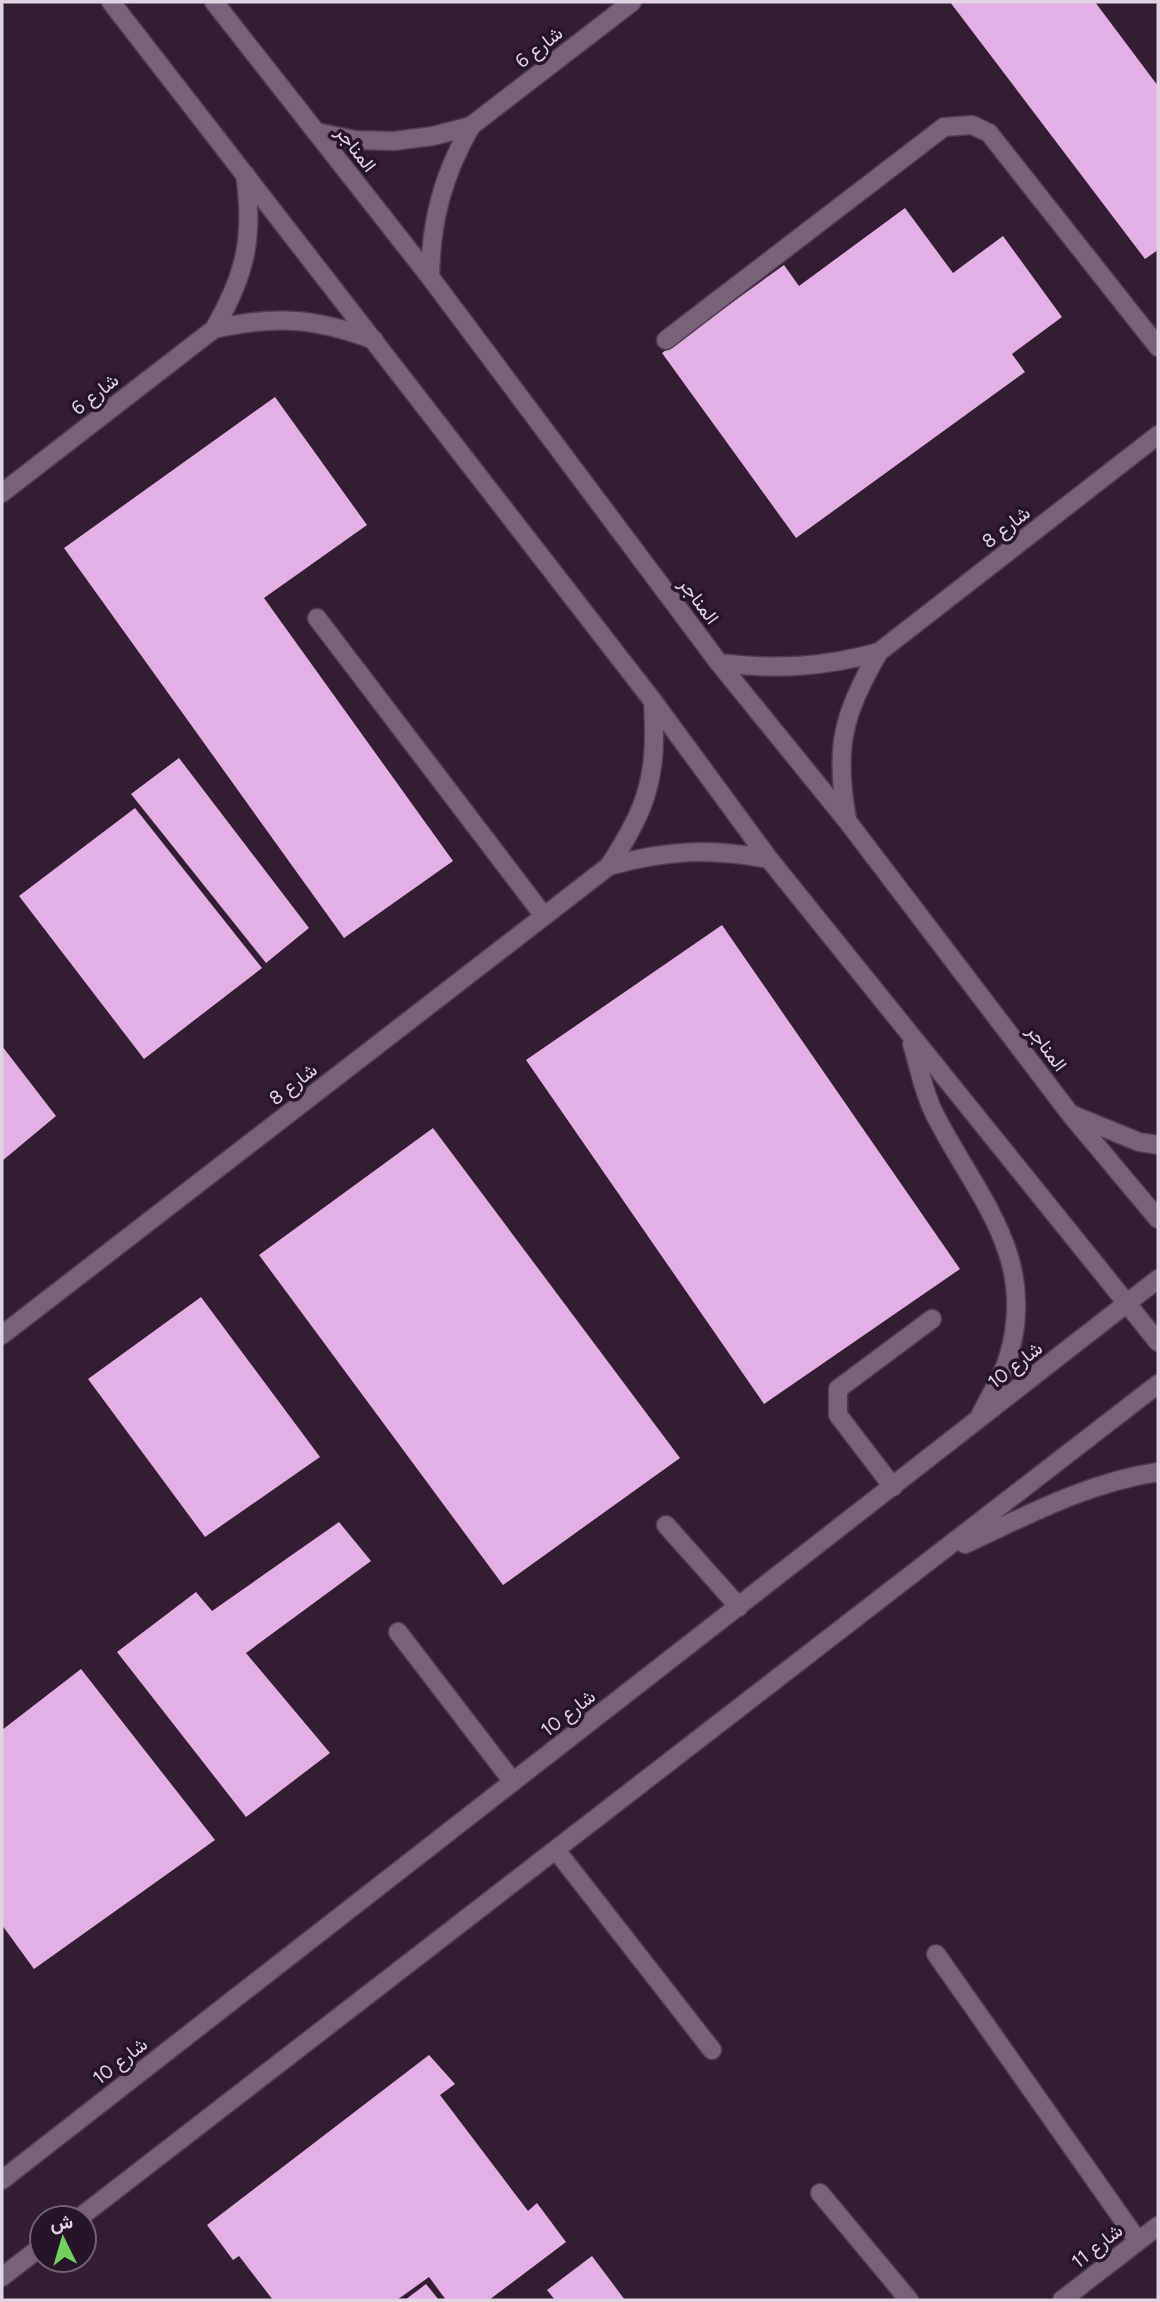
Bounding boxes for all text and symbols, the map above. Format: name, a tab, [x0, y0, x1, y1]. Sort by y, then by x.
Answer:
street label: شارع 6	[511, 21, 568, 73]
street label: المناجر	[330, 121, 381, 177]
street label: شارع 6	[67, 368, 124, 420]
street label: شارع 8	[977, 501, 1035, 554]
street label: المناجر	[674, 572, 724, 629]
street label: المناجر	[1022, 1019, 1072, 1076]
street label: شارع 8	[264, 1058, 322, 1111]
street label: شارع 10	[983, 1337, 1048, 1394]
street label: شارع 10	[536, 1685, 601, 1742]
street label: شارع 10	[88, 2033, 153, 2090]
north arrow	[28, 2204, 98, 2274]
text: ش	[49, 2210, 74, 2235]
street label: شارع 11	[1067, 2219, 1128, 2274]

